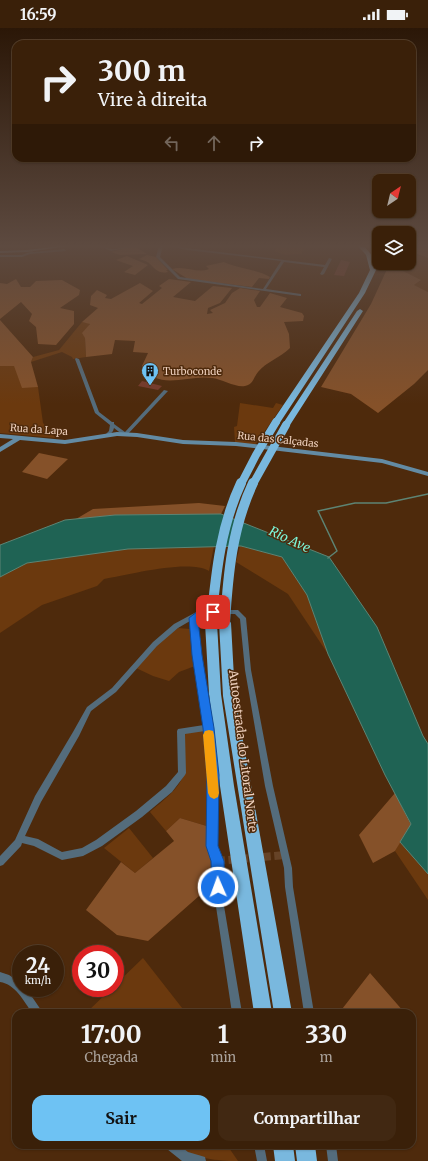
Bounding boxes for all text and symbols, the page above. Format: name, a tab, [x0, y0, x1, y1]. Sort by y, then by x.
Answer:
text: 16:59	[20, 5, 56, 24]
text: 300 m	[98, 53, 186, 89]
icon: right	[32, 56, 84, 108]
text: Vire à direita	[98, 88, 207, 111]
icon: left	[161, 132, 183, 154]
icon: ahead	[203, 132, 225, 154]
icon: right	[245, 132, 267, 154]
north arrow	[372, 174, 416, 218]
map controls	[372, 174, 416, 270]
button: layers	[372, 226, 416, 270]
building icon: Turboconde	[140, 361, 160, 386]
place label: Turboconde	[163, 365, 222, 378]
street label: Rua da Lapa	[10, 421, 69, 438]
street label: Rua das Calçadas	[237, 429, 319, 450]
water label: Rio Ave	[266, 522, 314, 557]
pin	[196, 595, 230, 629]
icon: arrive	[202, 601, 224, 623]
street label: Autoestrada do Litoral Norte	[226, 668, 261, 833]
position arrow	[197, 866, 239, 908]
speed limit sign: 30	[72, 945, 124, 997]
text: 24	[26, 953, 50, 978]
text: km/h	[25, 974, 51, 987]
text: 17:00	[81, 1019, 142, 1050]
text: 1	[218, 1019, 229, 1050]
text: 330	[305, 1019, 347, 1050]
text: Chegada	[84, 1049, 138, 1066]
text: min	[210, 1049, 236, 1066]
text: m	[320, 1049, 333, 1066]
button: Sair	[32, 1095, 210, 1141]
button: Compartilhar	[218, 1095, 396, 1141]

